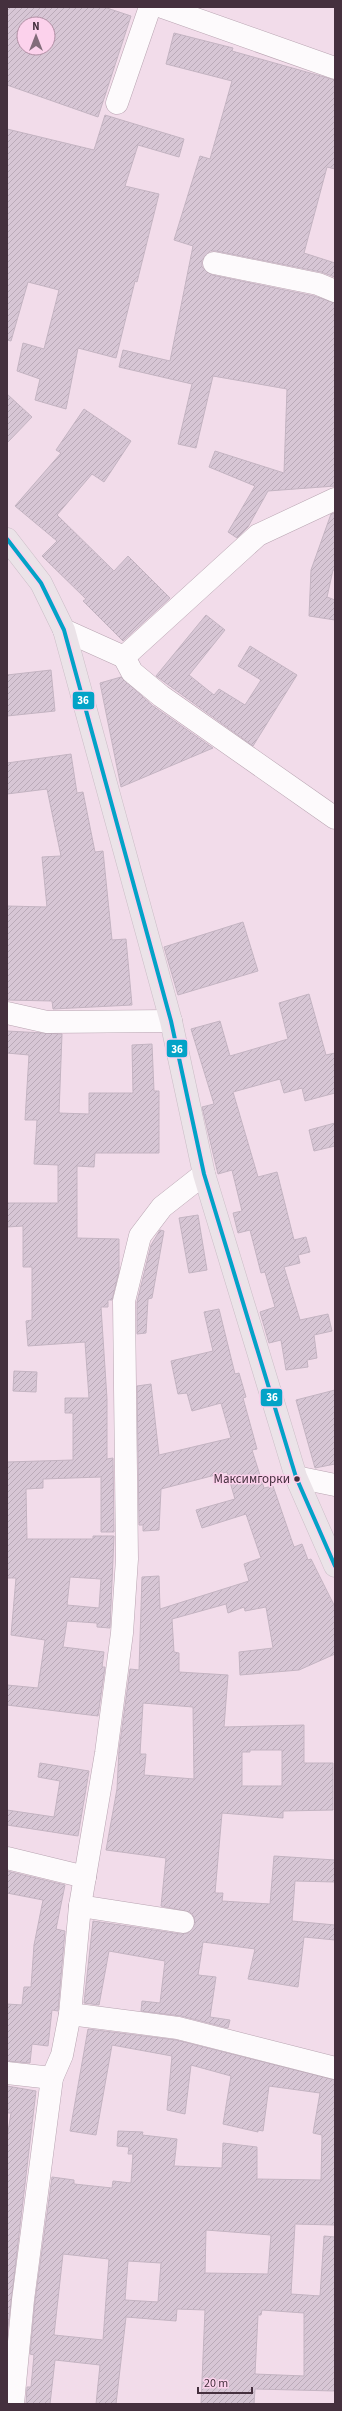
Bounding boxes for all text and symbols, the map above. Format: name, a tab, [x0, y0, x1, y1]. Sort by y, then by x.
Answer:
north arrow	[16, 16, 56, 56]
text: N	[32, 19, 40, 34]
line badge: 36	[72, 691, 95, 710]
text: 36	[77, 693, 89, 708]
line badge: 36	[166, 1039, 188, 1058]
text: 36	[171, 1042, 183, 1057]
line badge: 36	[260, 1388, 283, 1407]
text: 36	[266, 1390, 278, 1405]
place label: Максимгорки	[213, 1470, 290, 1488]
marker: Максимгорки	[292, 1474, 302, 1484]
scale bar	[198, 2369, 252, 2395]
text: 20 m	[204, 2375, 228, 2392]

